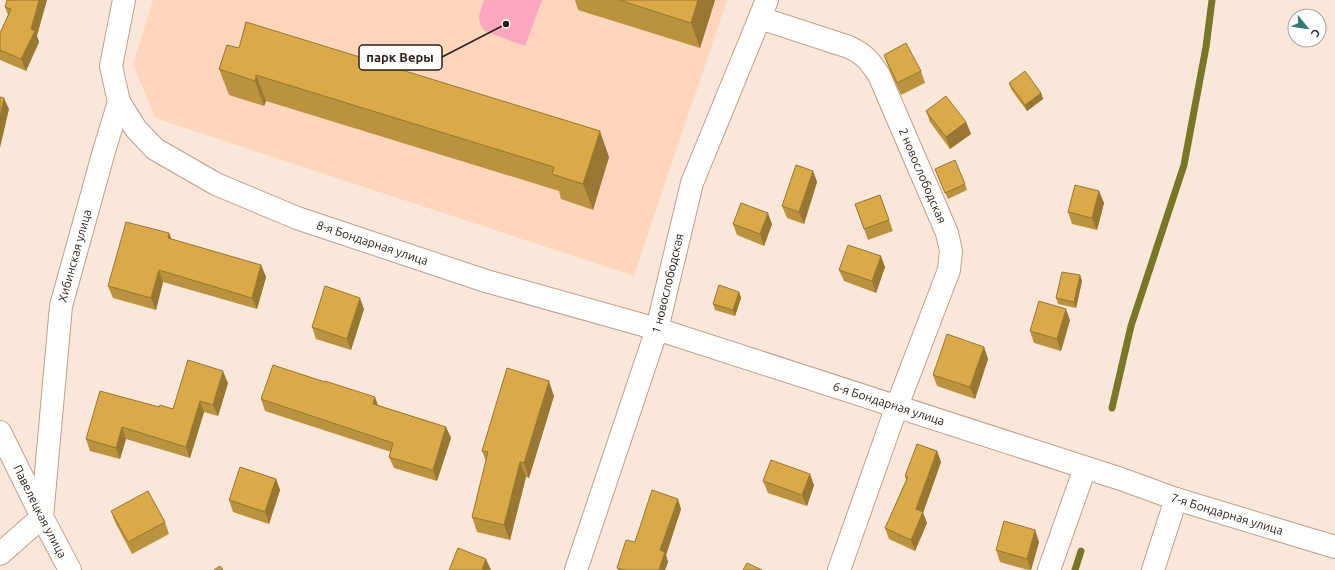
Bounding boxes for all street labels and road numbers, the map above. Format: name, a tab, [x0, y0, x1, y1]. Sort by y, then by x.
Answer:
street label: 2 новослободская	[897, 126, 949, 225]
street label: Хибинская улица	[55, 208, 94, 303]
street label: 8-я Бондарная улица	[315, 218, 430, 267]
street label: 1 новослободская	[649, 232, 686, 335]
street label: 6-я Бондарная улица	[831, 379, 946, 428]
street label: Павелецкая улица	[11, 463, 69, 560]
street label: 7-я Бондарная улица	[1169, 491, 1285, 537]

